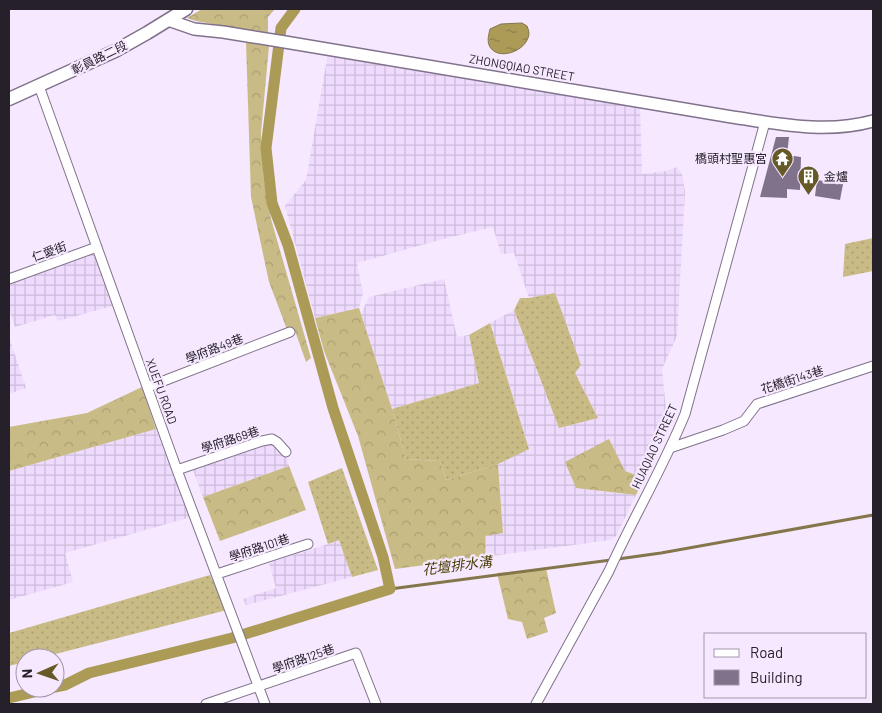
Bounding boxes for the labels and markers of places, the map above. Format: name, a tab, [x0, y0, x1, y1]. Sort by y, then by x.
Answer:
temple icon: 橋頭村聖惠宮	[771, 146, 795, 177]
place label: 橋頭村聖惠宮	[695, 151, 767, 165]
building icon: 金爐	[796, 164, 820, 195]
place label: 金爐	[824, 169, 848, 183]

